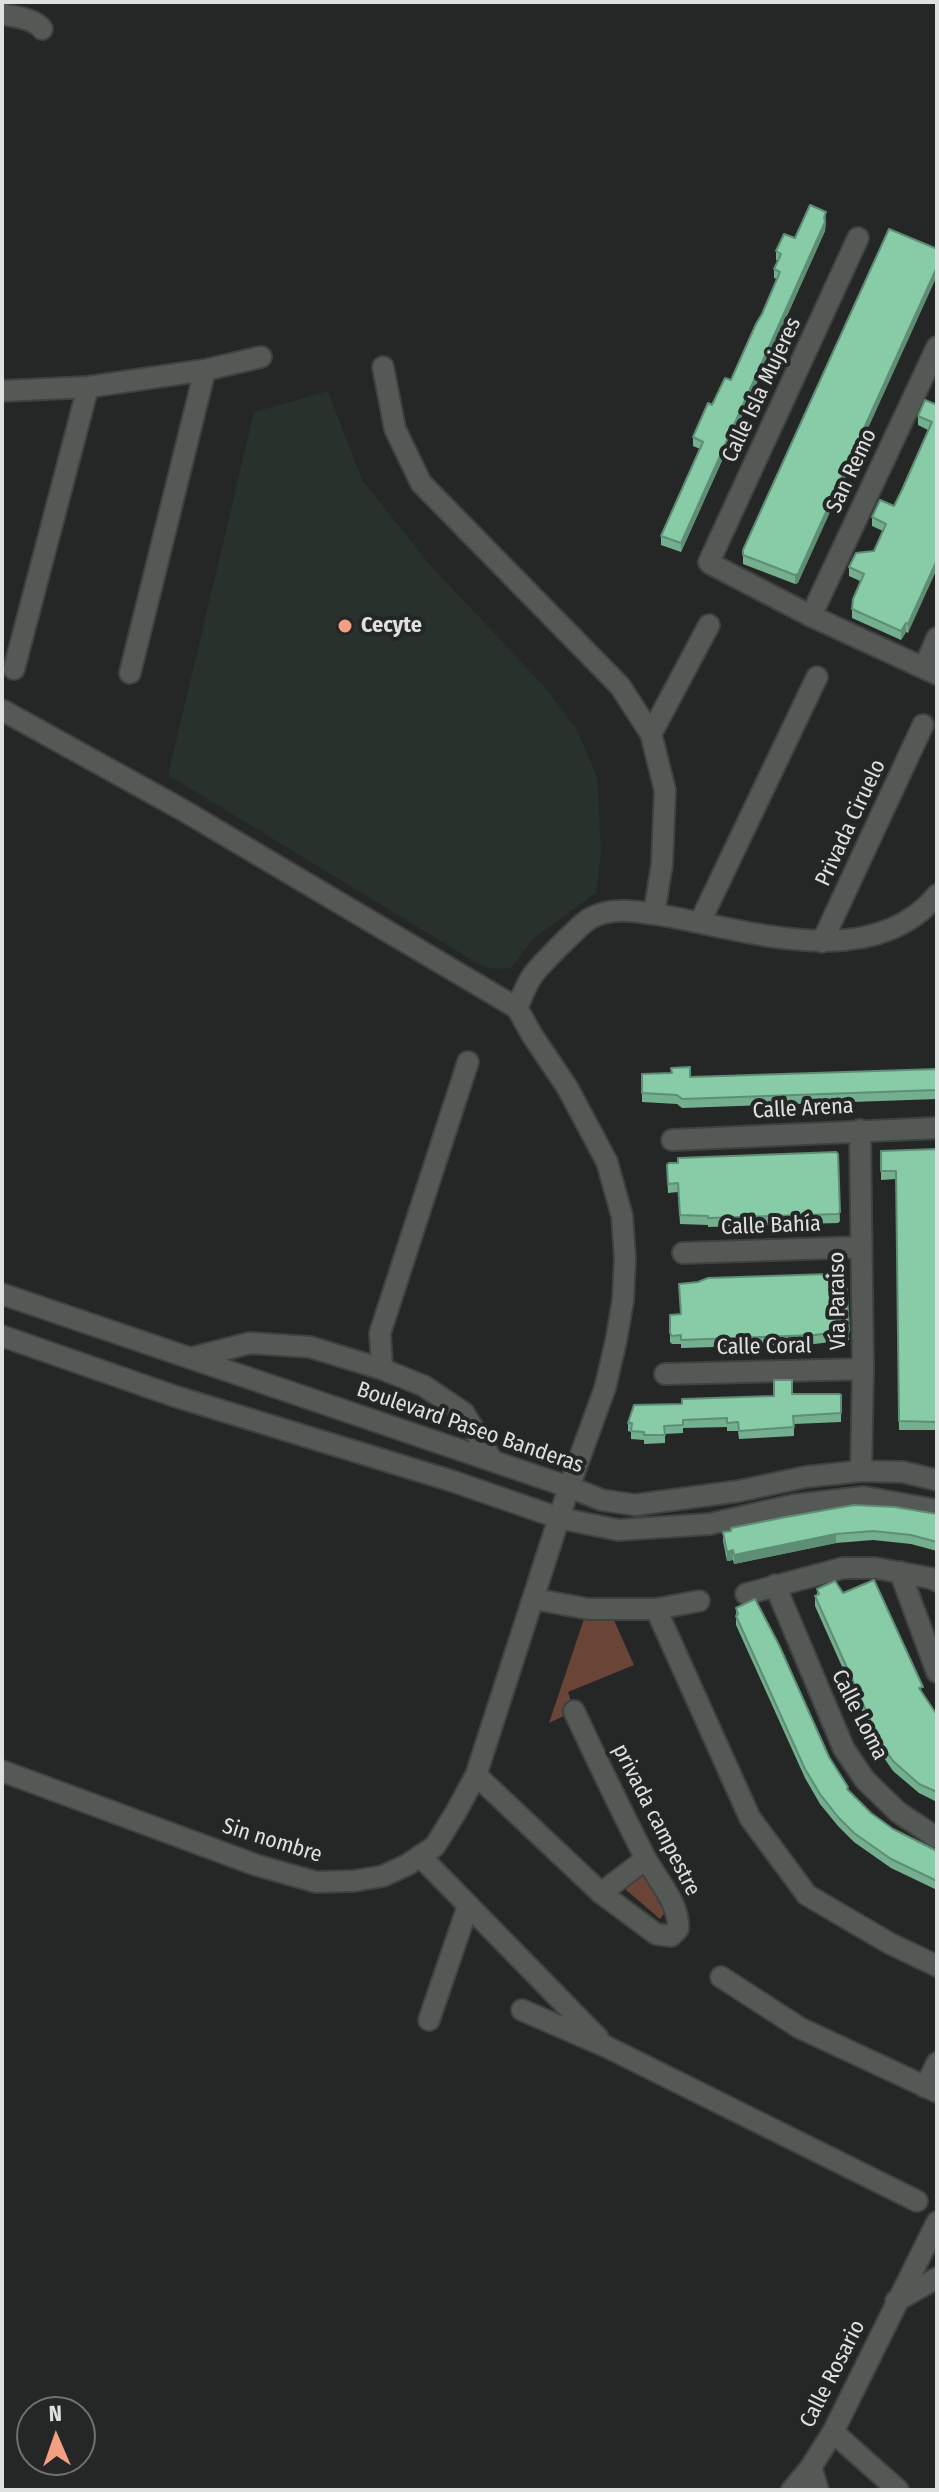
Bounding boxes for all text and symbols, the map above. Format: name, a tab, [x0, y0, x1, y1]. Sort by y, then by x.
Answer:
street label: Calle Isla Mujeres	[717, 313, 807, 467]
street label: San Remo	[821, 425, 883, 517]
place label: Cecyte	[361, 613, 422, 639]
marker: Cecyte	[336, 617, 354, 635]
street label: Privada Ciruelo	[810, 756, 892, 890]
street label: Calle Arena	[752, 1093, 854, 1125]
street label: Calle Bahía	[721, 1211, 821, 1241]
street label: Vía Paraiso	[824, 1252, 852, 1350]
street label: Calle Coral	[716, 1333, 812, 1361]
street label: Boulevard Paseo Banderas	[353, 1377, 587, 1479]
street label: Calle Loma	[825, 1666, 893, 1764]
street label: privada campestre	[606, 1740, 706, 1900]
street label: Sin nombre	[219, 1813, 325, 1869]
street label: Calle Rosario	[795, 2316, 871, 2432]
north arrow	[16, 2396, 96, 2476]
text: N	[48, 2400, 62, 2427]

